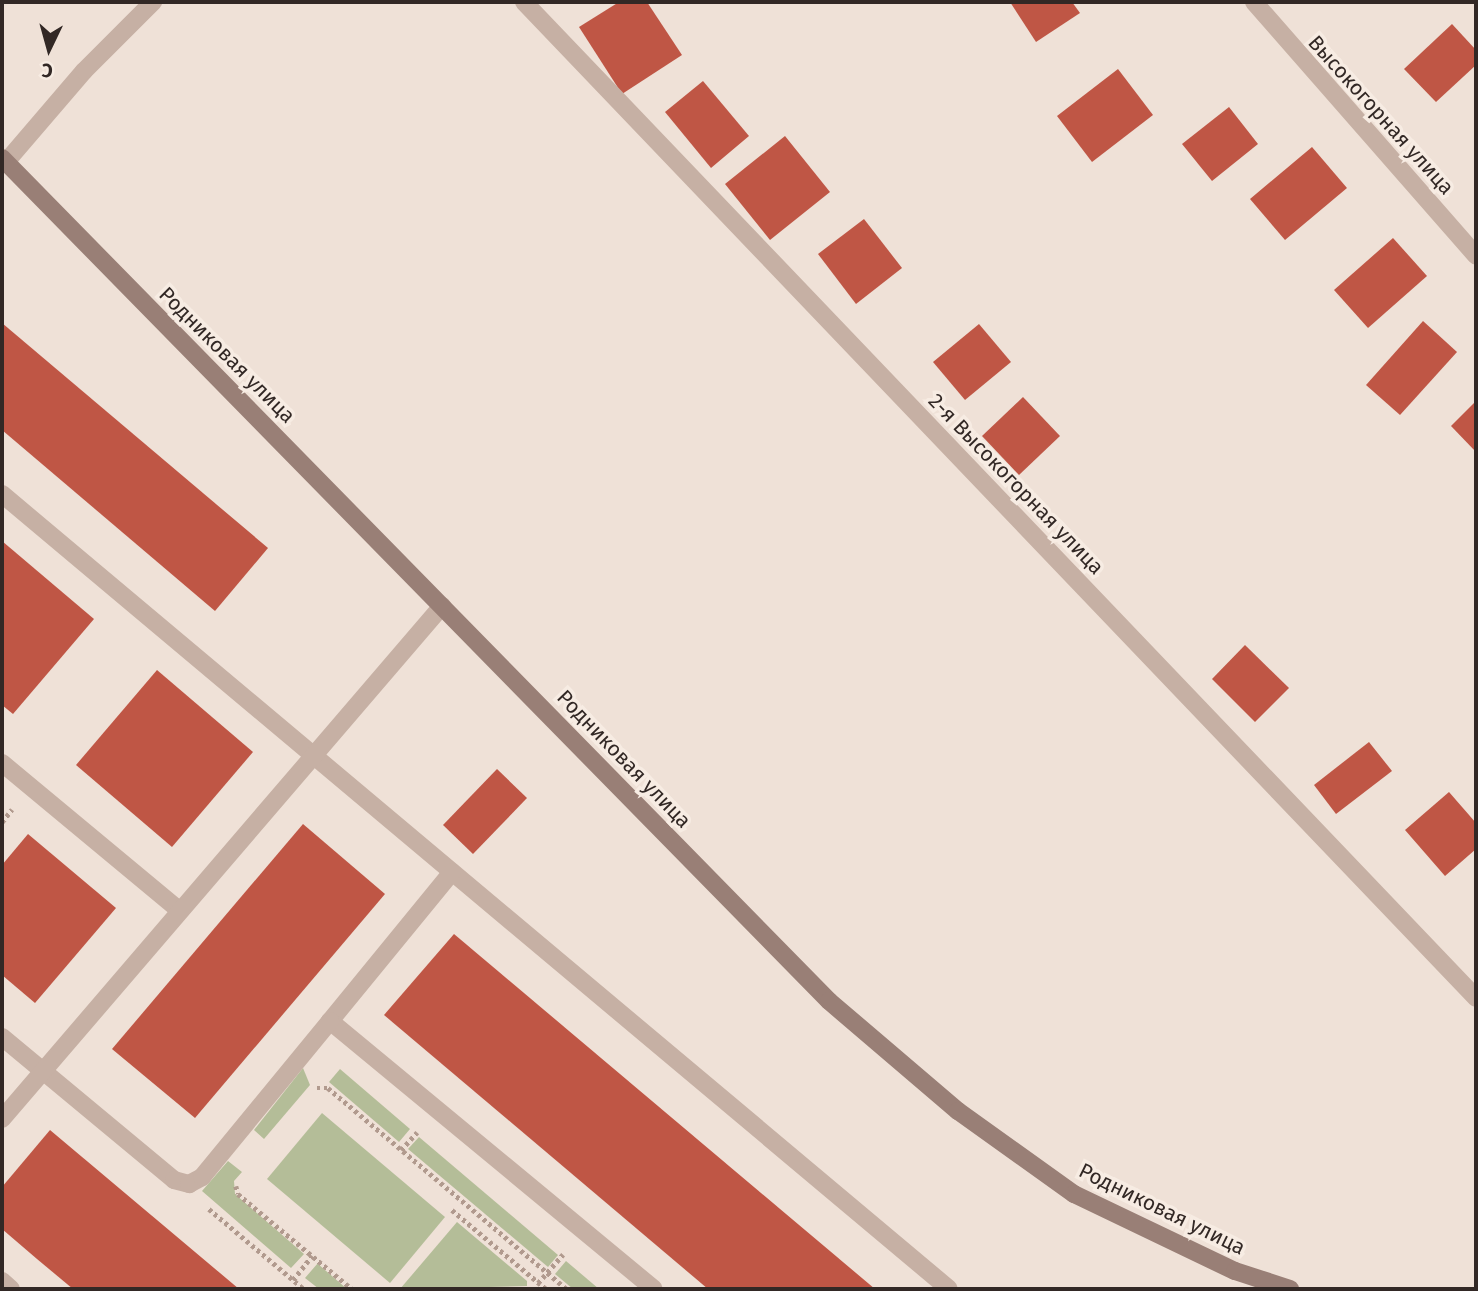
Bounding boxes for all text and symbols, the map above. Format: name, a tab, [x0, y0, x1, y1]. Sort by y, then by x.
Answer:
north arrow	[14, 14, 84, 84]
street label: Высокогорная улица	[1303, 30, 1459, 200]
text: С	[41, 58, 54, 82]
street label: Родниковая улица	[154, 282, 300, 428]
street label: 2-я Высокогорная улица	[923, 388, 1109, 580]
street label: Родниковая улица	[552, 685, 696, 833]
street label: Родниковая улица	[1075, 1158, 1249, 1260]

